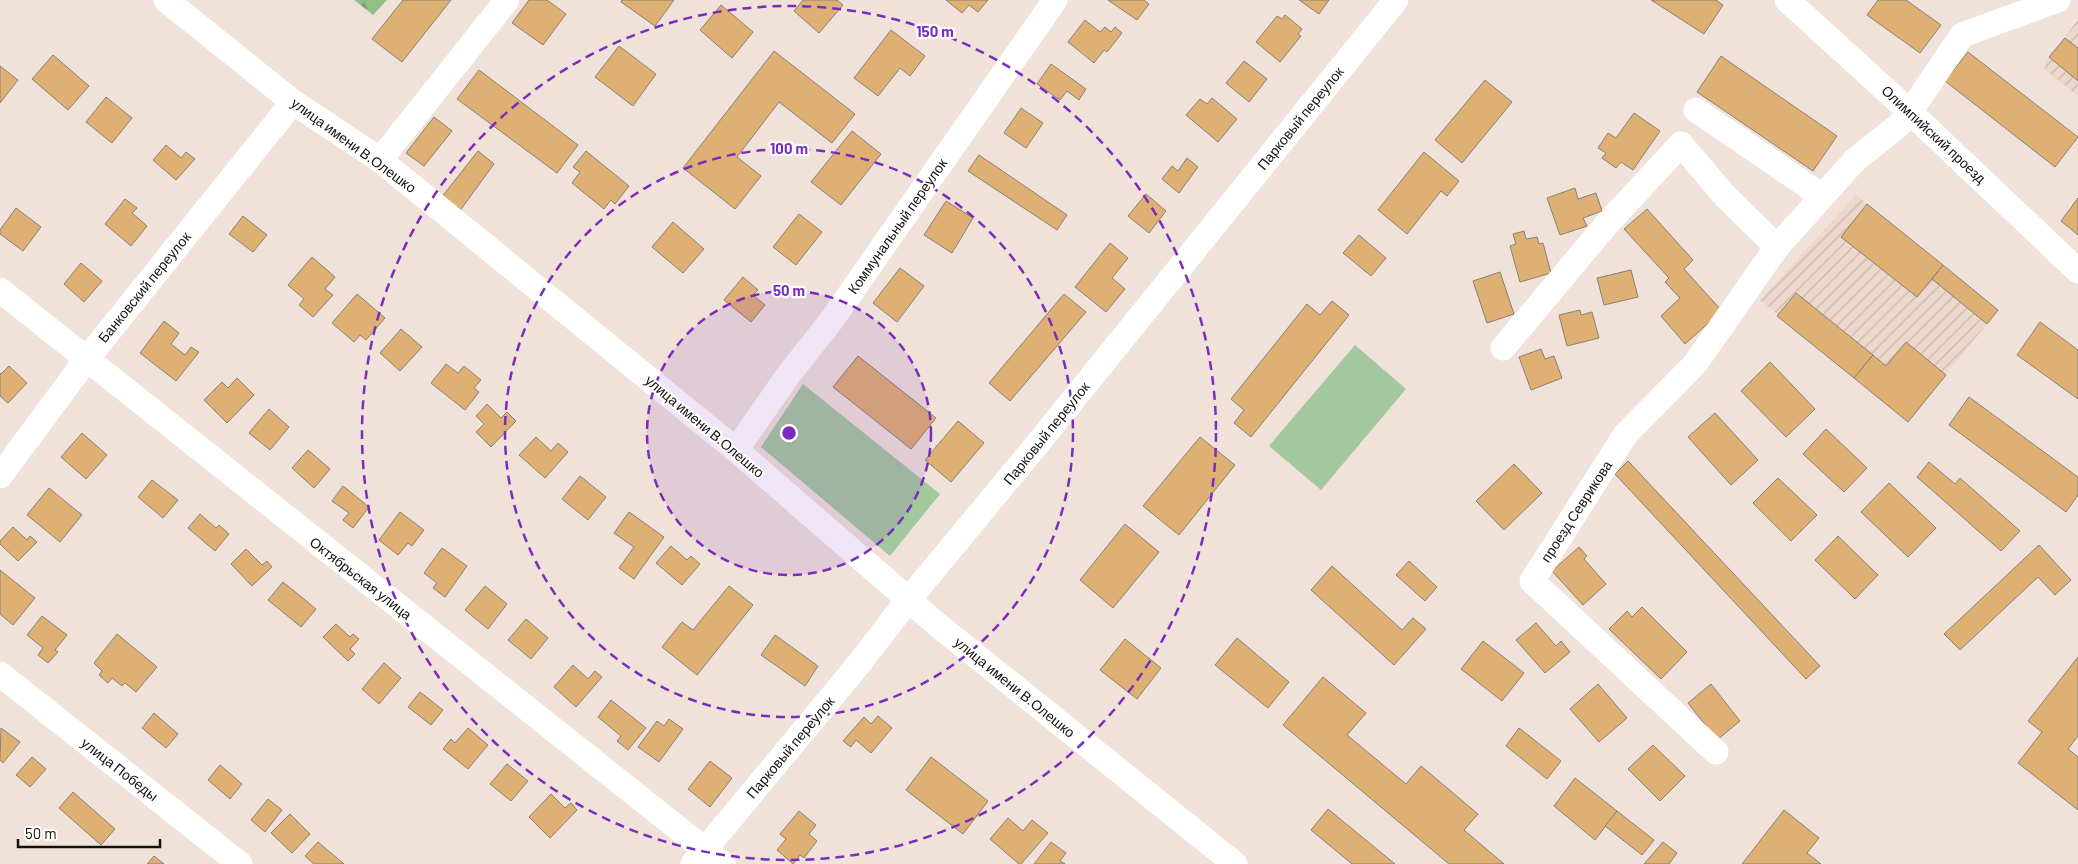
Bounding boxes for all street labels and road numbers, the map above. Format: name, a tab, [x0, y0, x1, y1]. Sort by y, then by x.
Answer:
street label: Парковый переулок	[1253, 62, 1347, 173]
street label: Олимпийский проезд	[1878, 81, 1990, 187]
street label: улица имени В.Олешко	[288, 94, 420, 196]
street label: Коммунальный переулок	[844, 154, 951, 297]
street label: Банковский переулок	[94, 228, 194, 346]
street label: улица имени В.Олешко	[642, 371, 768, 481]
street label: Парковый переулок	[999, 377, 1093, 488]
street label: проезд Севрикова	[1537, 457, 1615, 565]
street label: Октябрьская улица	[307, 533, 415, 623]
street label: улица имени В.Олешко	[951, 633, 1079, 741]
street label: Парковый переулок	[742, 692, 838, 801]
street label: улица Победы	[78, 734, 162, 804]

